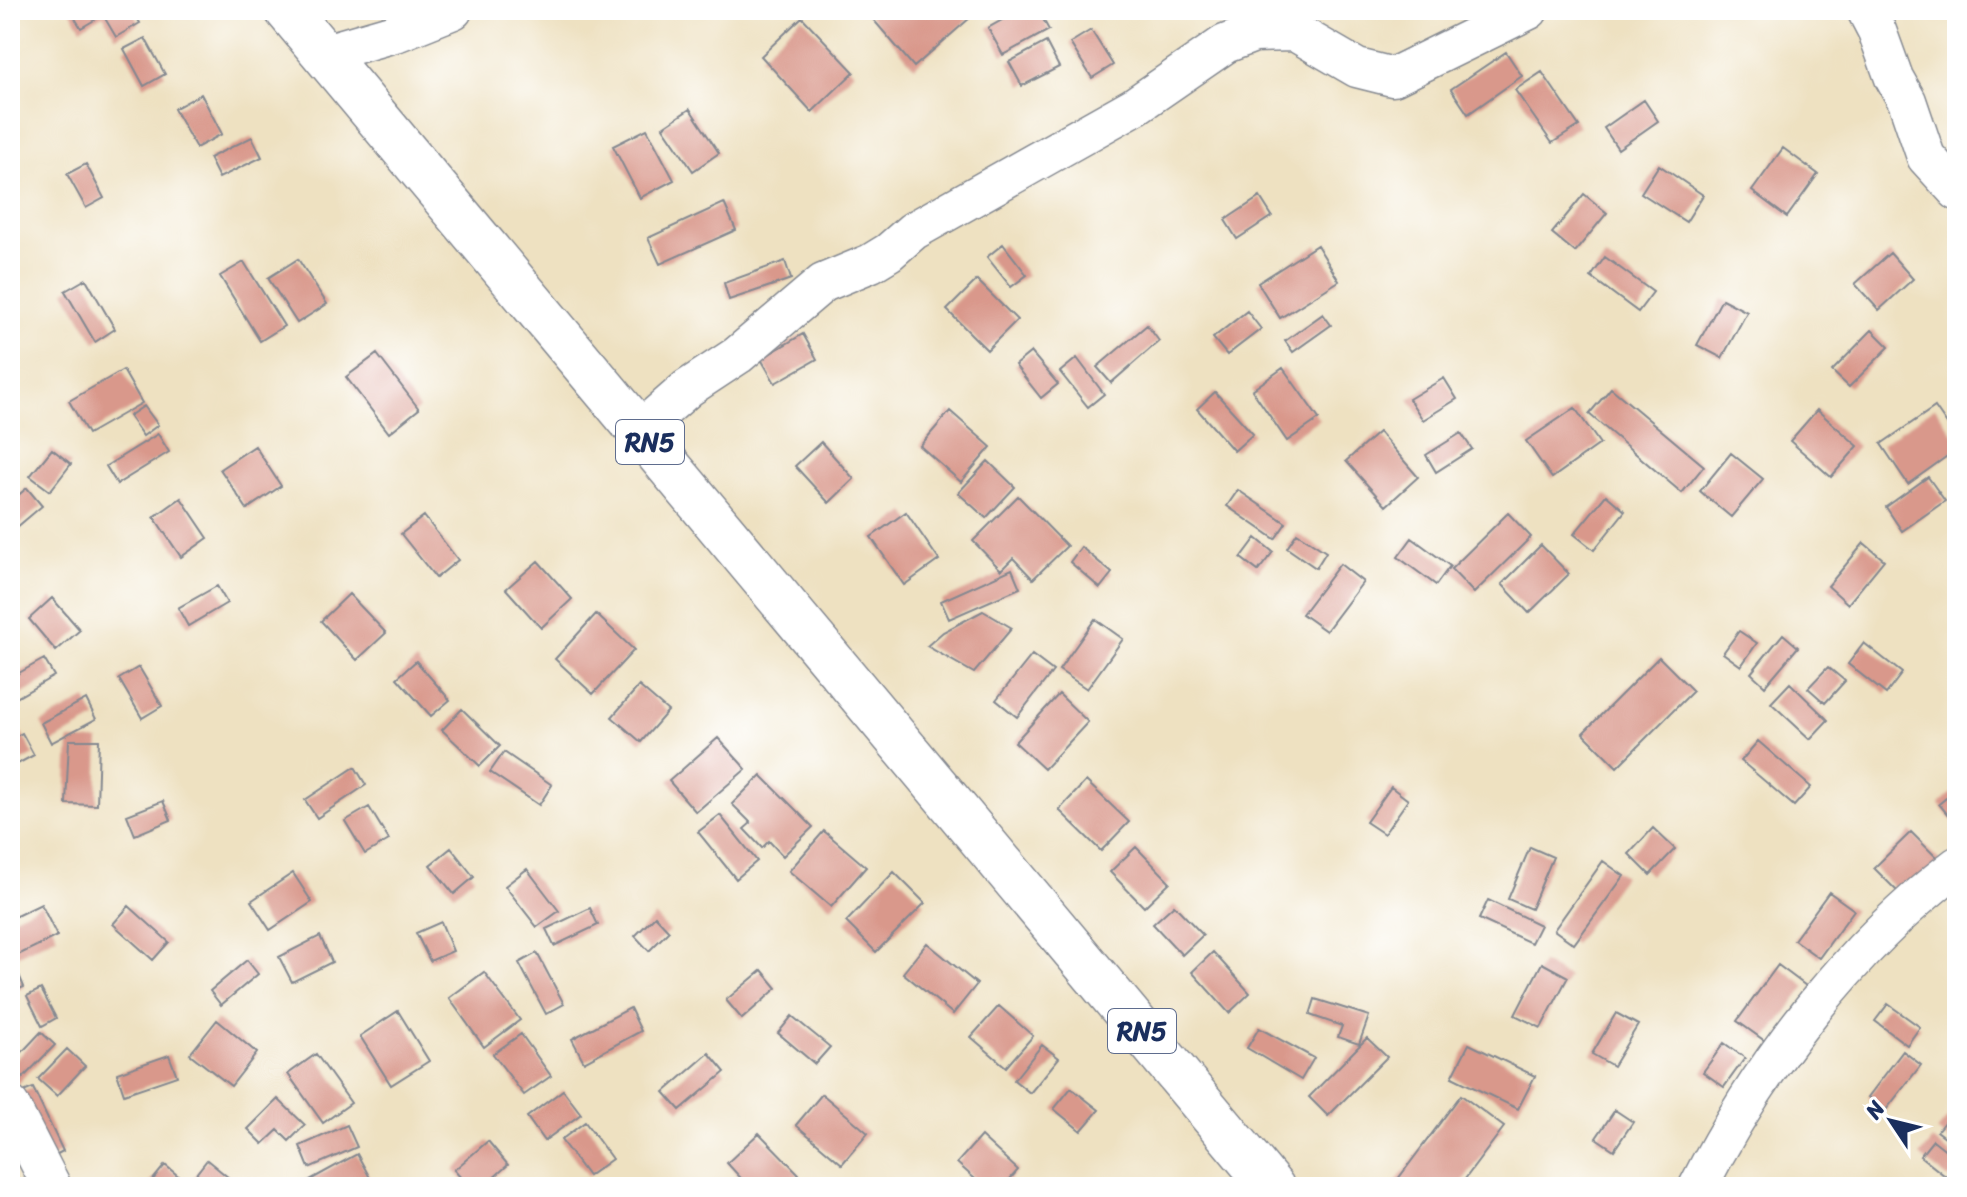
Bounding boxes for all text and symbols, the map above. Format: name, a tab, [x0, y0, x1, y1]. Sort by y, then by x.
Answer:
road number: RN5	[616, 420, 684, 464]
road number: RN5	[1108, 1009, 1176, 1053]
north arrow	[1851, 1081, 1931, 1161]
text: N	[1854, 1092, 1896, 1128]

